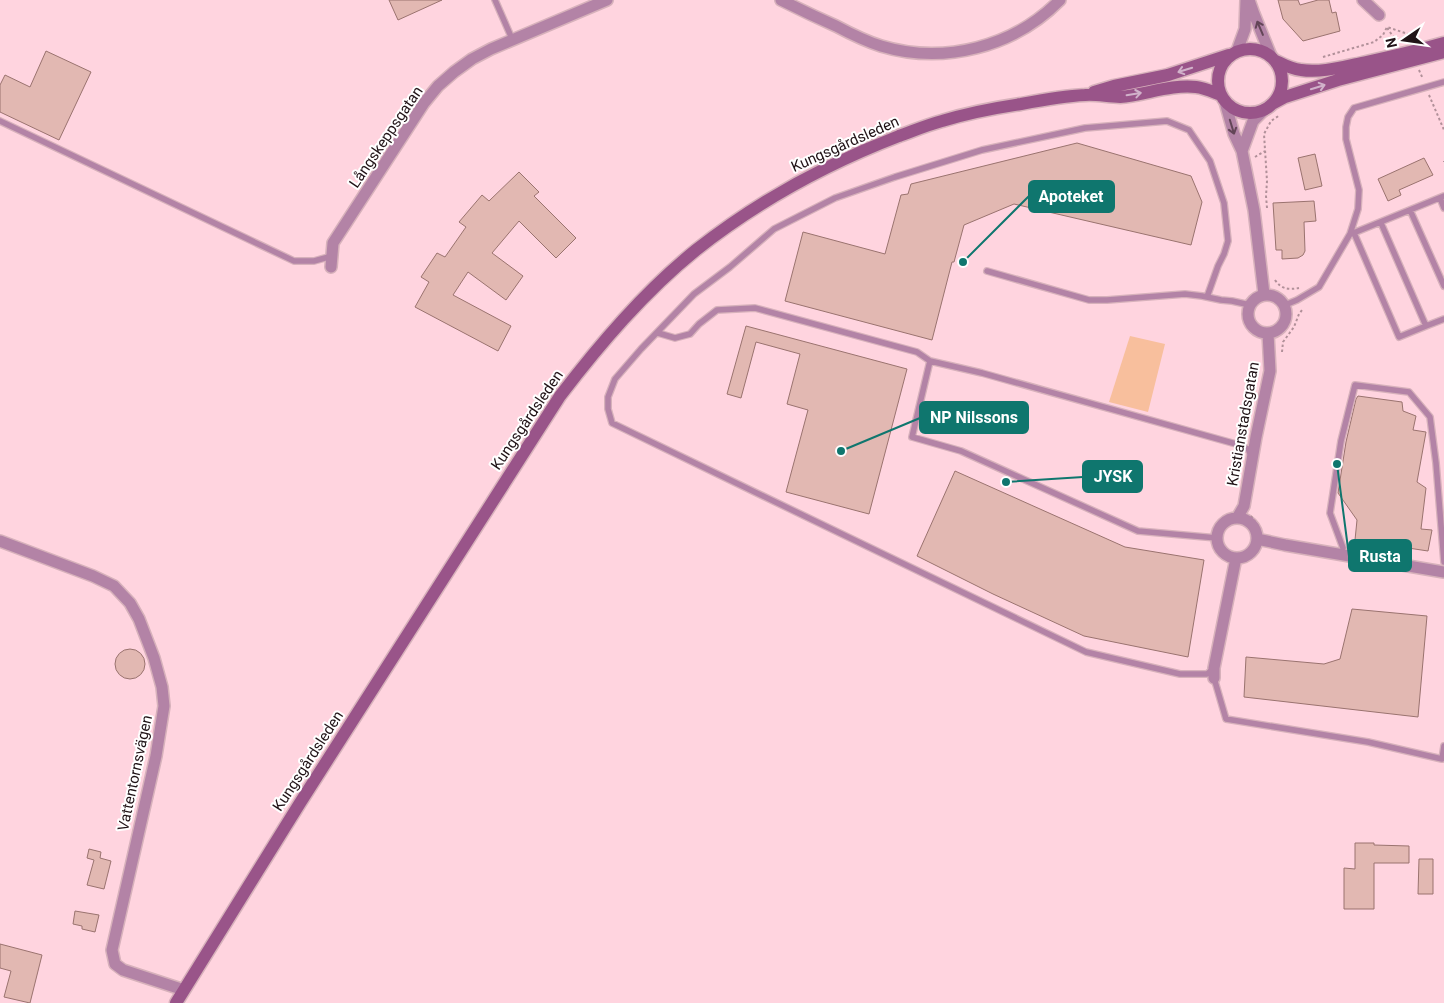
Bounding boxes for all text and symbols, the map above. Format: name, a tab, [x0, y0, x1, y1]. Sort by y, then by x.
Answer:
north arrow	[1379, 15, 1429, 65]
one-way arrow	[1254, 21, 1264, 36]
text: N	[1382, 36, 1400, 50]
one-way arrow	[1177, 65, 1193, 75]
one-way arrow	[1309, 81, 1325, 91]
street label: Långskeppsgatan	[345, 83, 427, 191]
one-way arrow	[1126, 89, 1142, 99]
street label: Kungsgårdsleden	[788, 112, 902, 176]
one-way arrow	[1228, 119, 1238, 135]
callout: Apoteket	[1029, 181, 1114, 212]
text: Apoteket	[1038, 187, 1104, 206]
street label: Kristianstadsgatan	[1223, 360, 1263, 488]
street label: Kungsgårdsleden	[487, 367, 567, 473]
callout: NP Nilssons	[920, 402, 1028, 433]
text: NP Nilssons	[930, 408, 1018, 427]
callout: JYSK	[1083, 461, 1142, 492]
text: JYSK	[1094, 467, 1133, 486]
callout: Rusta	[1349, 540, 1411, 571]
text: Rusta	[1359, 547, 1401, 566]
street label: Kungsgårdsleden	[269, 707, 347, 815]
street label: Vattentornsvägen	[114, 714, 156, 832]

